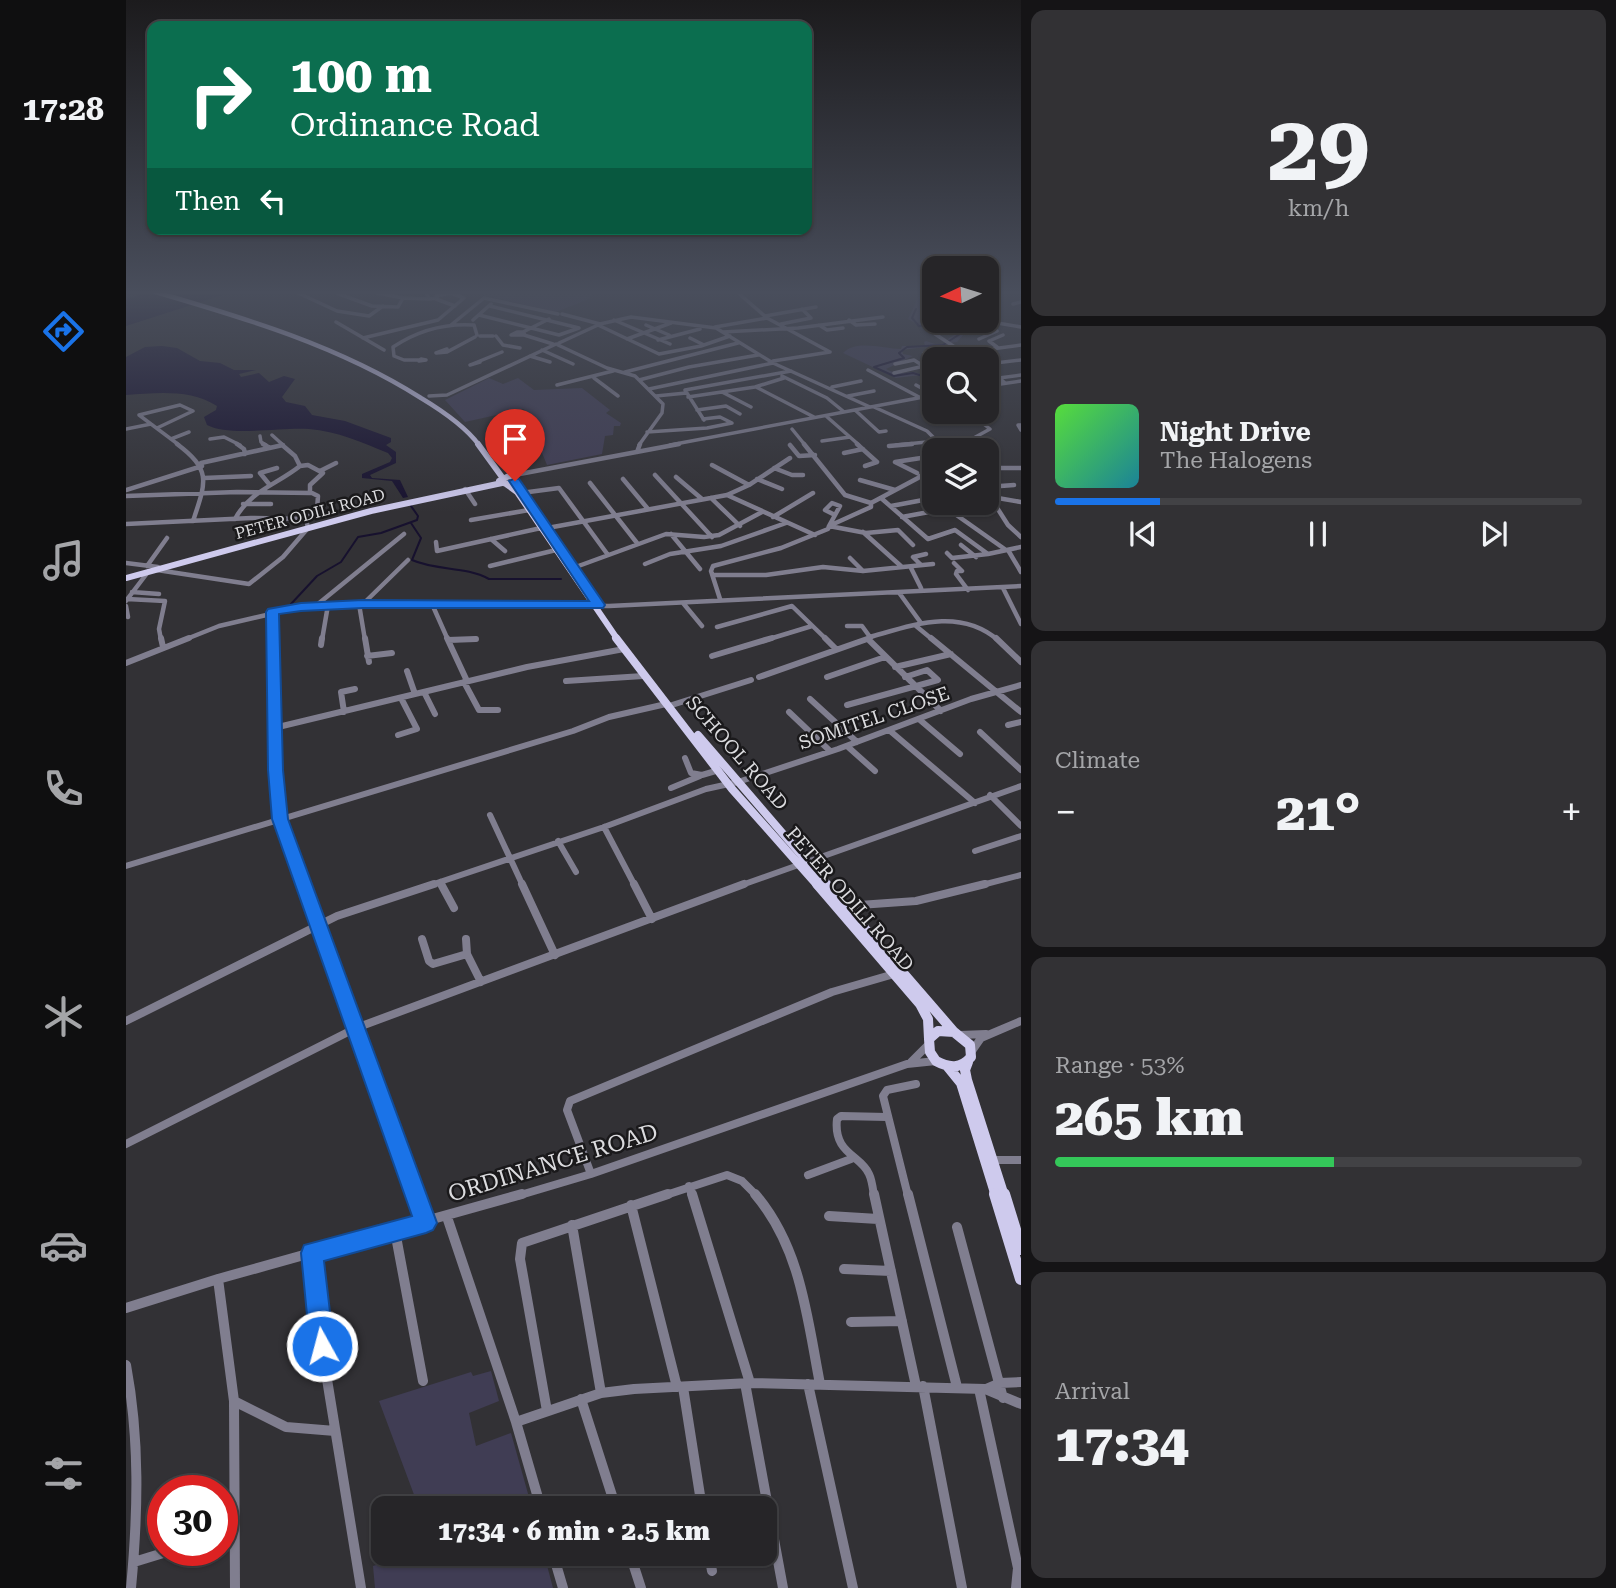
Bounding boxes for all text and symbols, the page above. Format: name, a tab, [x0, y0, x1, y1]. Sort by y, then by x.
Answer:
text: 100 m	[290, 47, 432, 104]
icon: right	[175, 49, 266, 140]
text: 17:28	[22, 90, 104, 128]
text: 29	[1268, 96, 1369, 202]
text: Ordinance Road	[290, 106, 540, 144]
icon: left	[254, 182, 292, 220]
text: Then	[175, 186, 240, 216]
text: km/h	[1288, 195, 1349, 222]
north arrow	[922, 256, 999, 332]
map controls	[922, 256, 999, 515]
icon: directions	[39, 307, 88, 356]
button: search	[922, 347, 999, 424]
pin	[485, 409, 545, 481]
text: Night Drive	[1160, 417, 1311, 447]
icon: arrive	[496, 420, 534, 458]
button: layers	[922, 438, 999, 515]
text: The Halogens	[1160, 447, 1312, 474]
street label: PETER ODILI ROAD	[233, 485, 387, 543]
icon: previous	[1124, 515, 1162, 553]
icon: pause	[1299, 515, 1337, 553]
icon: next	[1475, 515, 1513, 553]
icon: music	[39, 536, 88, 585]
street label: SOMITEL CLOSE	[796, 681, 952, 755]
street label: SCHOOL ROAD	[681, 691, 793, 815]
text: Climate	[1055, 747, 1140, 774]
icon: phone	[39, 764, 88, 813]
text: 21°	[1276, 782, 1361, 843]
text: −	[1055, 790, 1076, 834]
text: +	[1561, 790, 1582, 834]
street label: PETER ODILI ROAD	[781, 822, 919, 976]
icon: climate	[39, 992, 88, 1041]
text: Range · 53%	[1055, 1052, 1184, 1079]
text: 265 km	[1055, 1087, 1243, 1148]
street label: ORDINANCE ROAD	[445, 1118, 661, 1208]
icon: car	[39, 1221, 88, 1270]
position arrow	[285, 1309, 359, 1383]
text: Arrival	[1055, 1378, 1130, 1405]
text: 17:34	[1055, 1413, 1189, 1474]
icon: filters	[39, 1449, 88, 1498]
speed limit sign: 30	[147, 1475, 238, 1566]
text: 17:34 · 6 min · 2.5 km	[438, 1516, 710, 1546]

